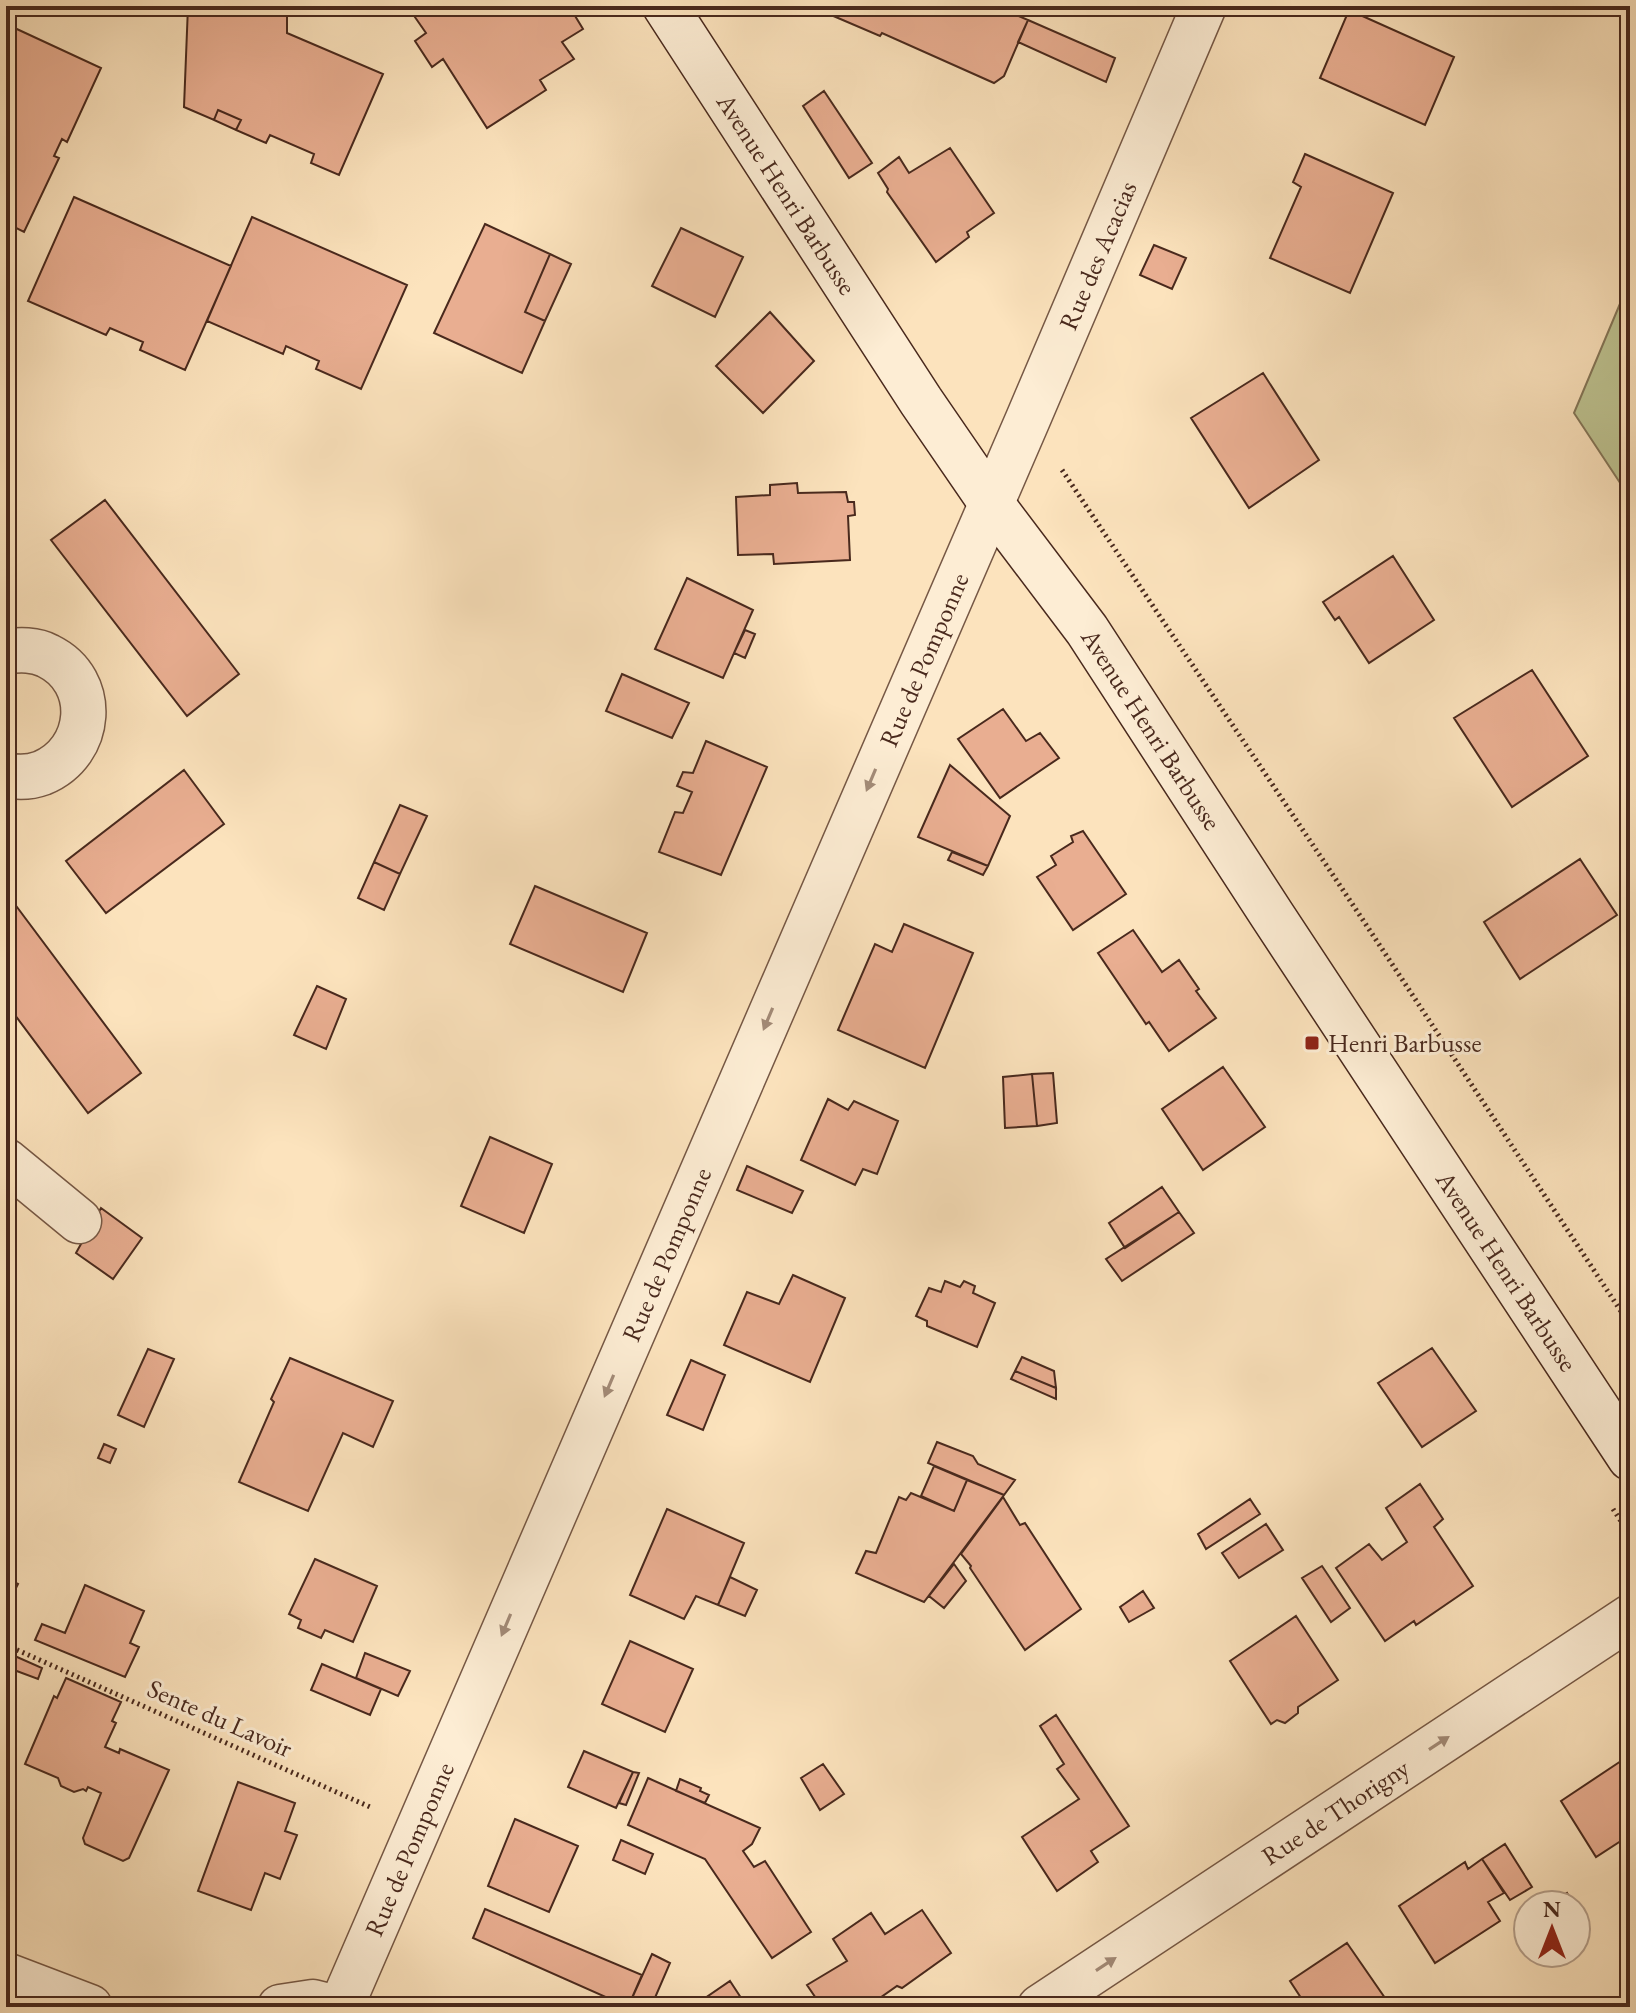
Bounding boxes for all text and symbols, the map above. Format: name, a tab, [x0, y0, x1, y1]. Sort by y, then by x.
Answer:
street label: Avenue Henri Barbusse	[709, 86, 865, 301]
street label: Rue des Acacias	[1051, 176, 1144, 335]
street label: Rue de Pomponne	[871, 567, 976, 752]
street label: Avenue Henri Barbusse	[1073, 621, 1229, 836]
one-way arrow	[864, 768, 877, 792]
one-way arrow	[761, 1007, 774, 1031]
place label: Henri Barbusse	[1328, 1026, 1482, 1060]
marker: Henri Barbusse	[1303, 1034, 1321, 1052]
street label: Rue de Pomponne	[614, 1162, 719, 1347]
street label: Avenue Henri Barbusse	[1428, 1164, 1585, 1378]
one-way arrow	[602, 1374, 615, 1398]
one-way arrow	[499, 1613, 512, 1636]
street label: Sente du Lavoir	[142, 1671, 298, 1765]
one-way arrow	[1428, 1737, 1450, 1751]
street label: Rue de Thorigny	[1255, 1750, 1416, 1873]
street label: Rue de Pomponne	[357, 1757, 462, 1941]
north arrow	[1512, 1889, 1592, 1969]
text: N	[1543, 1895, 1561, 1924]
one-way arrow	[1095, 1957, 1116, 1972]

